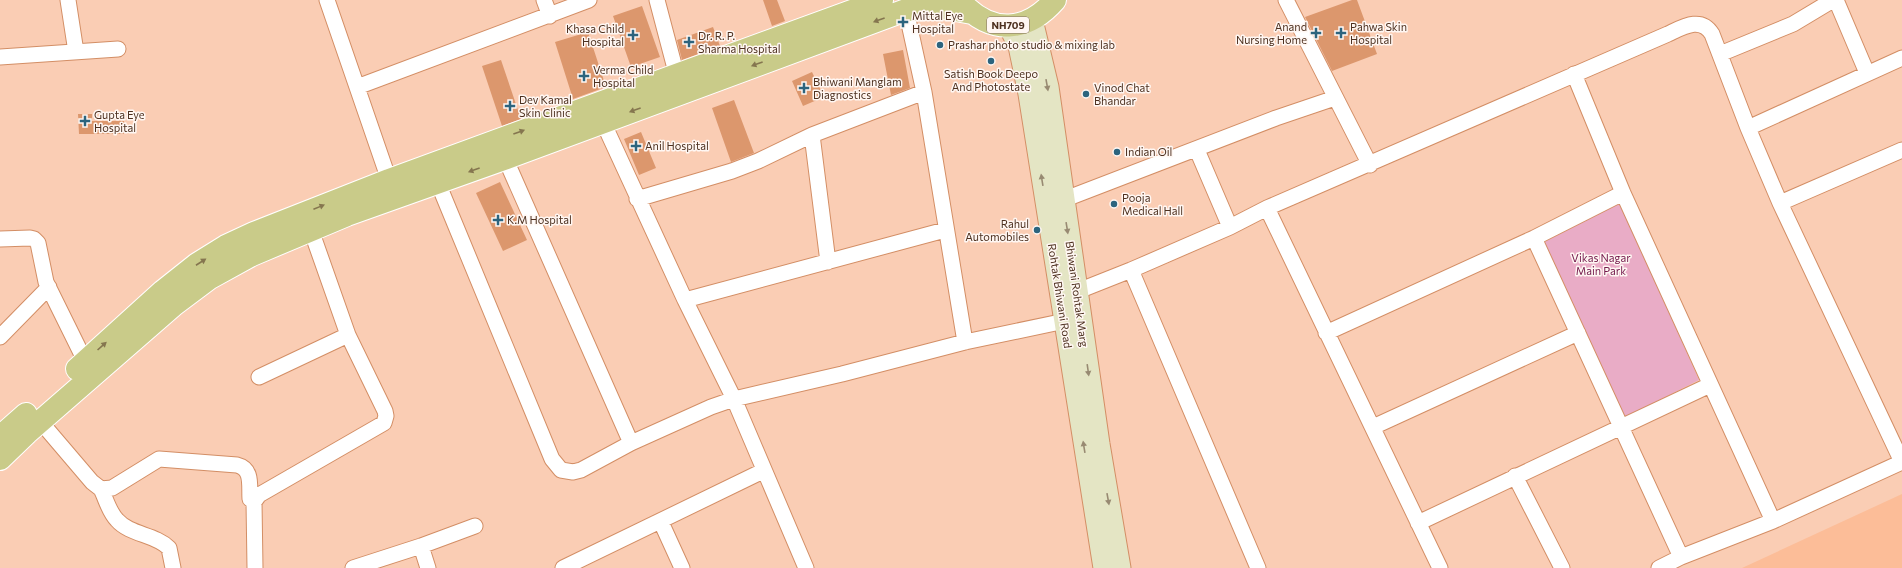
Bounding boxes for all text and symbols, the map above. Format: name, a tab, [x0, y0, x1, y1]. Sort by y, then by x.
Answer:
place label: Mittal Eye Hospital	[912, 9, 963, 35]
marker: Mittal Eye Hospital	[897, 16, 909, 28]
road number: NH709	[987, 17, 1029, 33]
one-way arrow	[873, 18, 885, 24]
place label: Anand Nursing Home	[1236, 20, 1307, 46]
place label: Pahwa Skin Hospital	[1350, 20, 1407, 46]
place label: Khasa Child Hospital	[566, 22, 624, 48]
marker: Anand Nursing Home	[1310, 27, 1322, 39]
marker: Pahwa Skin Hospital	[1335, 27, 1347, 39]
marker: Khasa Child Hospital	[627, 29, 639, 41]
place label: Dr. R. P. Sharma Hospital	[698, 29, 780, 55]
marker: Dr. R. P. Sharma Hospital	[683, 36, 695, 48]
place label: Prashar photo studio & mixing lab	[948, 38, 1115, 51]
marker: Prashar photo studio & mixing lab	[935, 40, 945, 50]
marker: Satish Book Deepo And Photostate	[986, 56, 996, 66]
one-way arrow	[751, 62, 763, 68]
place label: Verma Child Hospital	[593, 63, 653, 89]
place label: Satish Book Deepo And Photostate	[944, 67, 1038, 93]
marker: Verma Child Hospital	[578, 70, 590, 82]
place label: Bhiwani Manglam Diagnostics	[813, 75, 902, 101]
one-way arrow	[1044, 79, 1050, 92]
place label: Vinod Chat Bhandar	[1094, 81, 1150, 107]
marker: Bhiwani Manglam Diagnostics	[798, 82, 810, 94]
marker: Vinod Chat Bhandar	[1081, 89, 1091, 99]
place label: Dev Kamal Skin Clinic	[519, 93, 572, 119]
marker: Dev Kamal Skin Clinic	[504, 100, 516, 112]
one-way arrow	[629, 107, 641, 113]
place label: Gupta Eye Hospital	[94, 108, 145, 134]
marker: Gupta Eye Hospital	[79, 115, 91, 127]
one-way arrow	[514, 129, 526, 135]
place label: Anil Hospital	[645, 139, 709, 152]
marker: Anil Hospital	[630, 140, 642, 152]
place label: Indian Oil	[1125, 145, 1172, 158]
marker: Indian Oil	[1112, 147, 1122, 157]
one-way arrow	[468, 167, 480, 173]
one-way arrow	[1039, 174, 1045, 186]
place label: Pooja Medical Hall	[1122, 191, 1183, 217]
marker: Pooja Medical Hall	[1109, 199, 1119, 209]
one-way arrow	[314, 204, 326, 210]
place label: K.M Hospital	[507, 213, 572, 226]
marker: K.M Hospital	[492, 214, 504, 226]
place label: Rahul Automobiles	[965, 217, 1029, 243]
one-way arrow	[1064, 222, 1070, 234]
marker: Rahul Automobiles	[1032, 225, 1042, 235]
street label: Bhiwani Rohtak Marg	[1064, 240, 1091, 348]
street label: Rohtak Bhiwani Road	[1046, 243, 1075, 349]
park label: Vikas Nagar Main Park	[1571, 251, 1631, 277]
one-way arrow	[195, 258, 207, 265]
one-way arrow	[98, 342, 107, 351]
one-way arrow	[1085, 364, 1091, 377]
one-way arrow	[1080, 441, 1086, 453]
one-way arrow	[1106, 493, 1112, 505]

